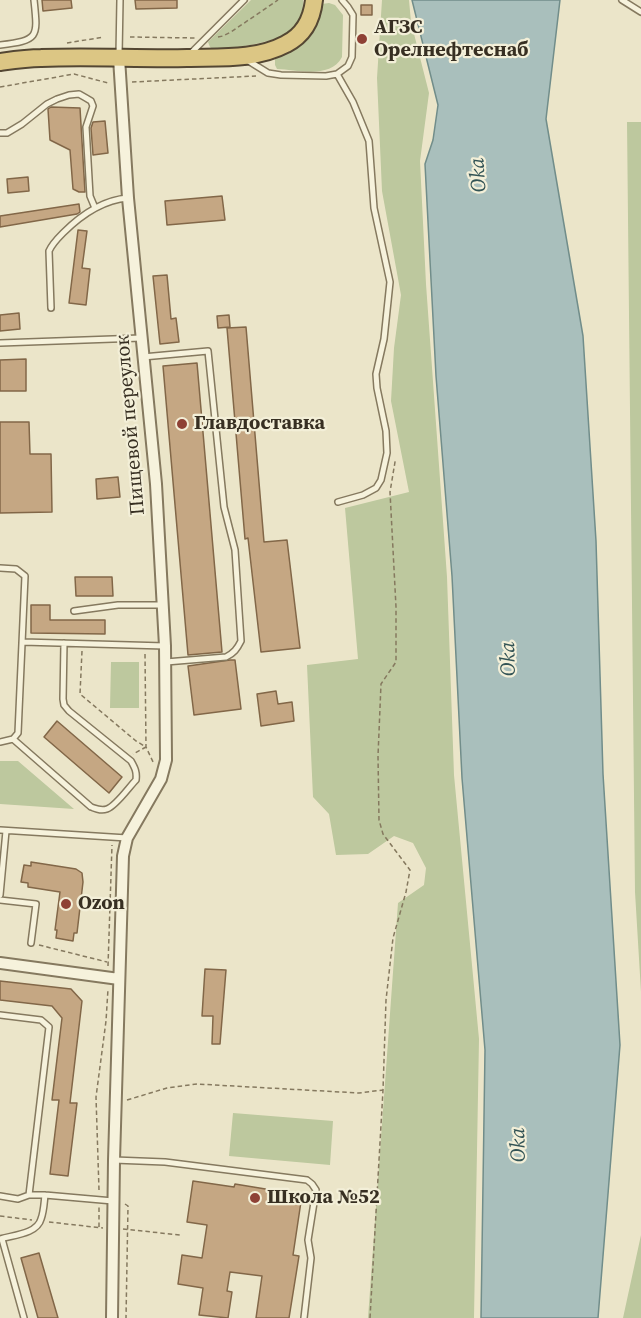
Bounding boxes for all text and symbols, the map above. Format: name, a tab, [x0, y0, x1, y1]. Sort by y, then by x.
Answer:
place label: АГЗС Орелнефтеснаб	[374, 16, 529, 63]
marker: АГЗС Орелнефтеснаб	[355, 32, 369, 46]
water label: Oka	[465, 157, 493, 193]
street label: Пищевой переулок	[111, 334, 151, 516]
place label: Главдоставка	[194, 412, 325, 436]
marker: Главдоставка	[175, 417, 189, 431]
water label: Oka	[496, 641, 522, 677]
place label: Ozon	[78, 892, 125, 916]
marker: Ozon	[59, 897, 73, 911]
water label: Oka	[506, 1127, 532, 1163]
place label: Школа №52	[267, 1186, 380, 1210]
marker: Школа №52	[248, 1191, 262, 1205]

